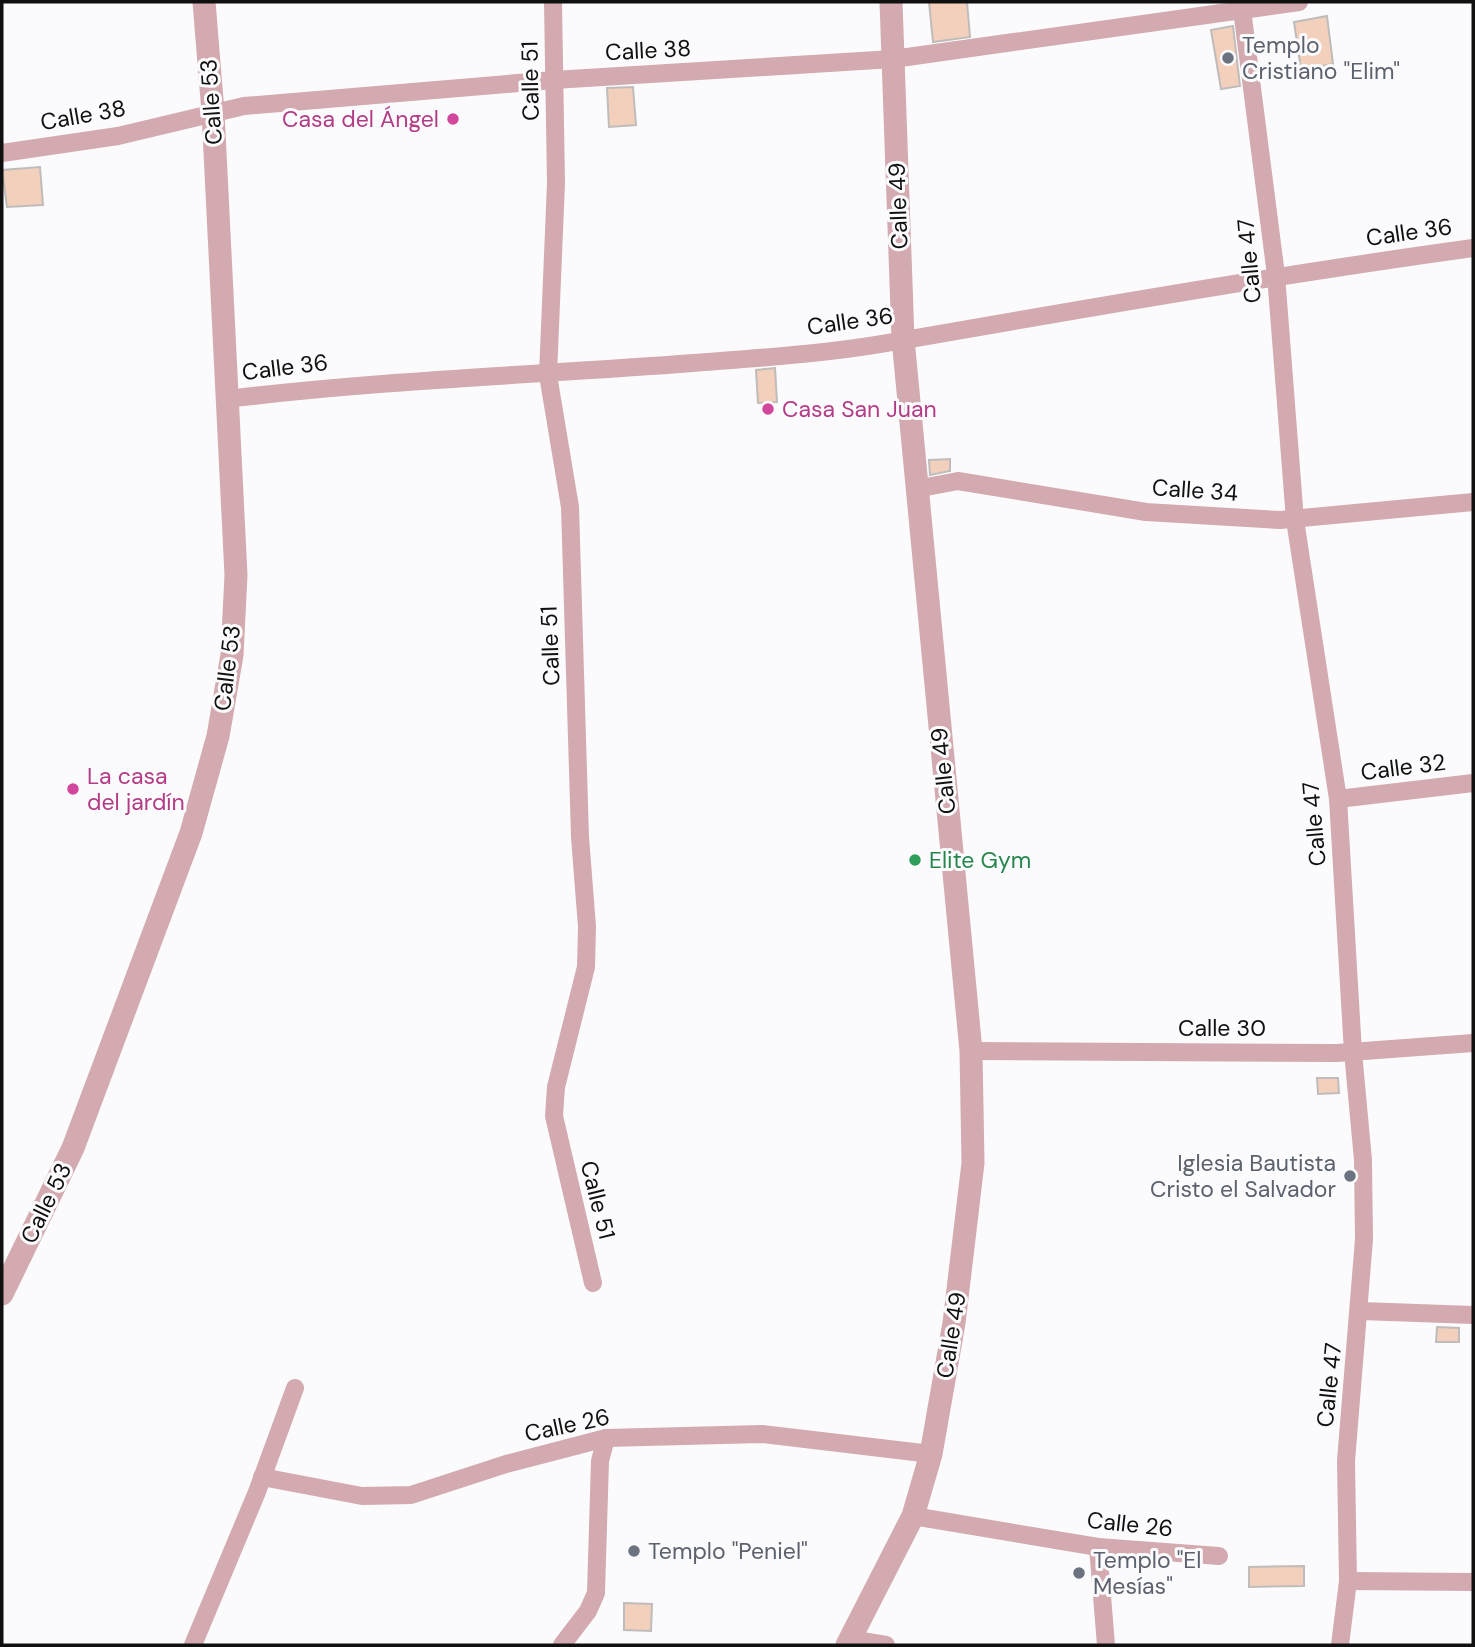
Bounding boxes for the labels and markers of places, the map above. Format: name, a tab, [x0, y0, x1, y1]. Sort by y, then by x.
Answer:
place label: Templo Cristiano "Elim"	[1242, 30, 1400, 86]
marker: Templo Cristiano "Elim"	[1220, 50, 1236, 66]
place label: Casa del Ángel	[282, 104, 439, 134]
marker: Casa del Ángel	[445, 111, 461, 127]
place label: Casa San Juan	[782, 394, 937, 424]
marker: Casa San Juan	[760, 401, 776, 417]
place label: La casa del jardín	[87, 761, 185, 817]
marker: La casa del jardín	[65, 781, 81, 797]
place label: Elite Gym	[929, 845, 1031, 875]
marker: Elite Gym	[907, 852, 923, 868]
place label: Iglesia Bautista Cristo el Salvador	[1150, 1148, 1336, 1204]
marker: Iglesia Bautista Cristo el Salvador	[1342, 1168, 1358, 1184]
place label: Templo "Peniel"	[648, 1536, 808, 1566]
marker: Templo "Peniel"	[626, 1543, 642, 1559]
place label: Templo "El Mesías"	[1093, 1545, 1202, 1601]
marker: Templo "El Mesías"	[1071, 1565, 1087, 1581]

